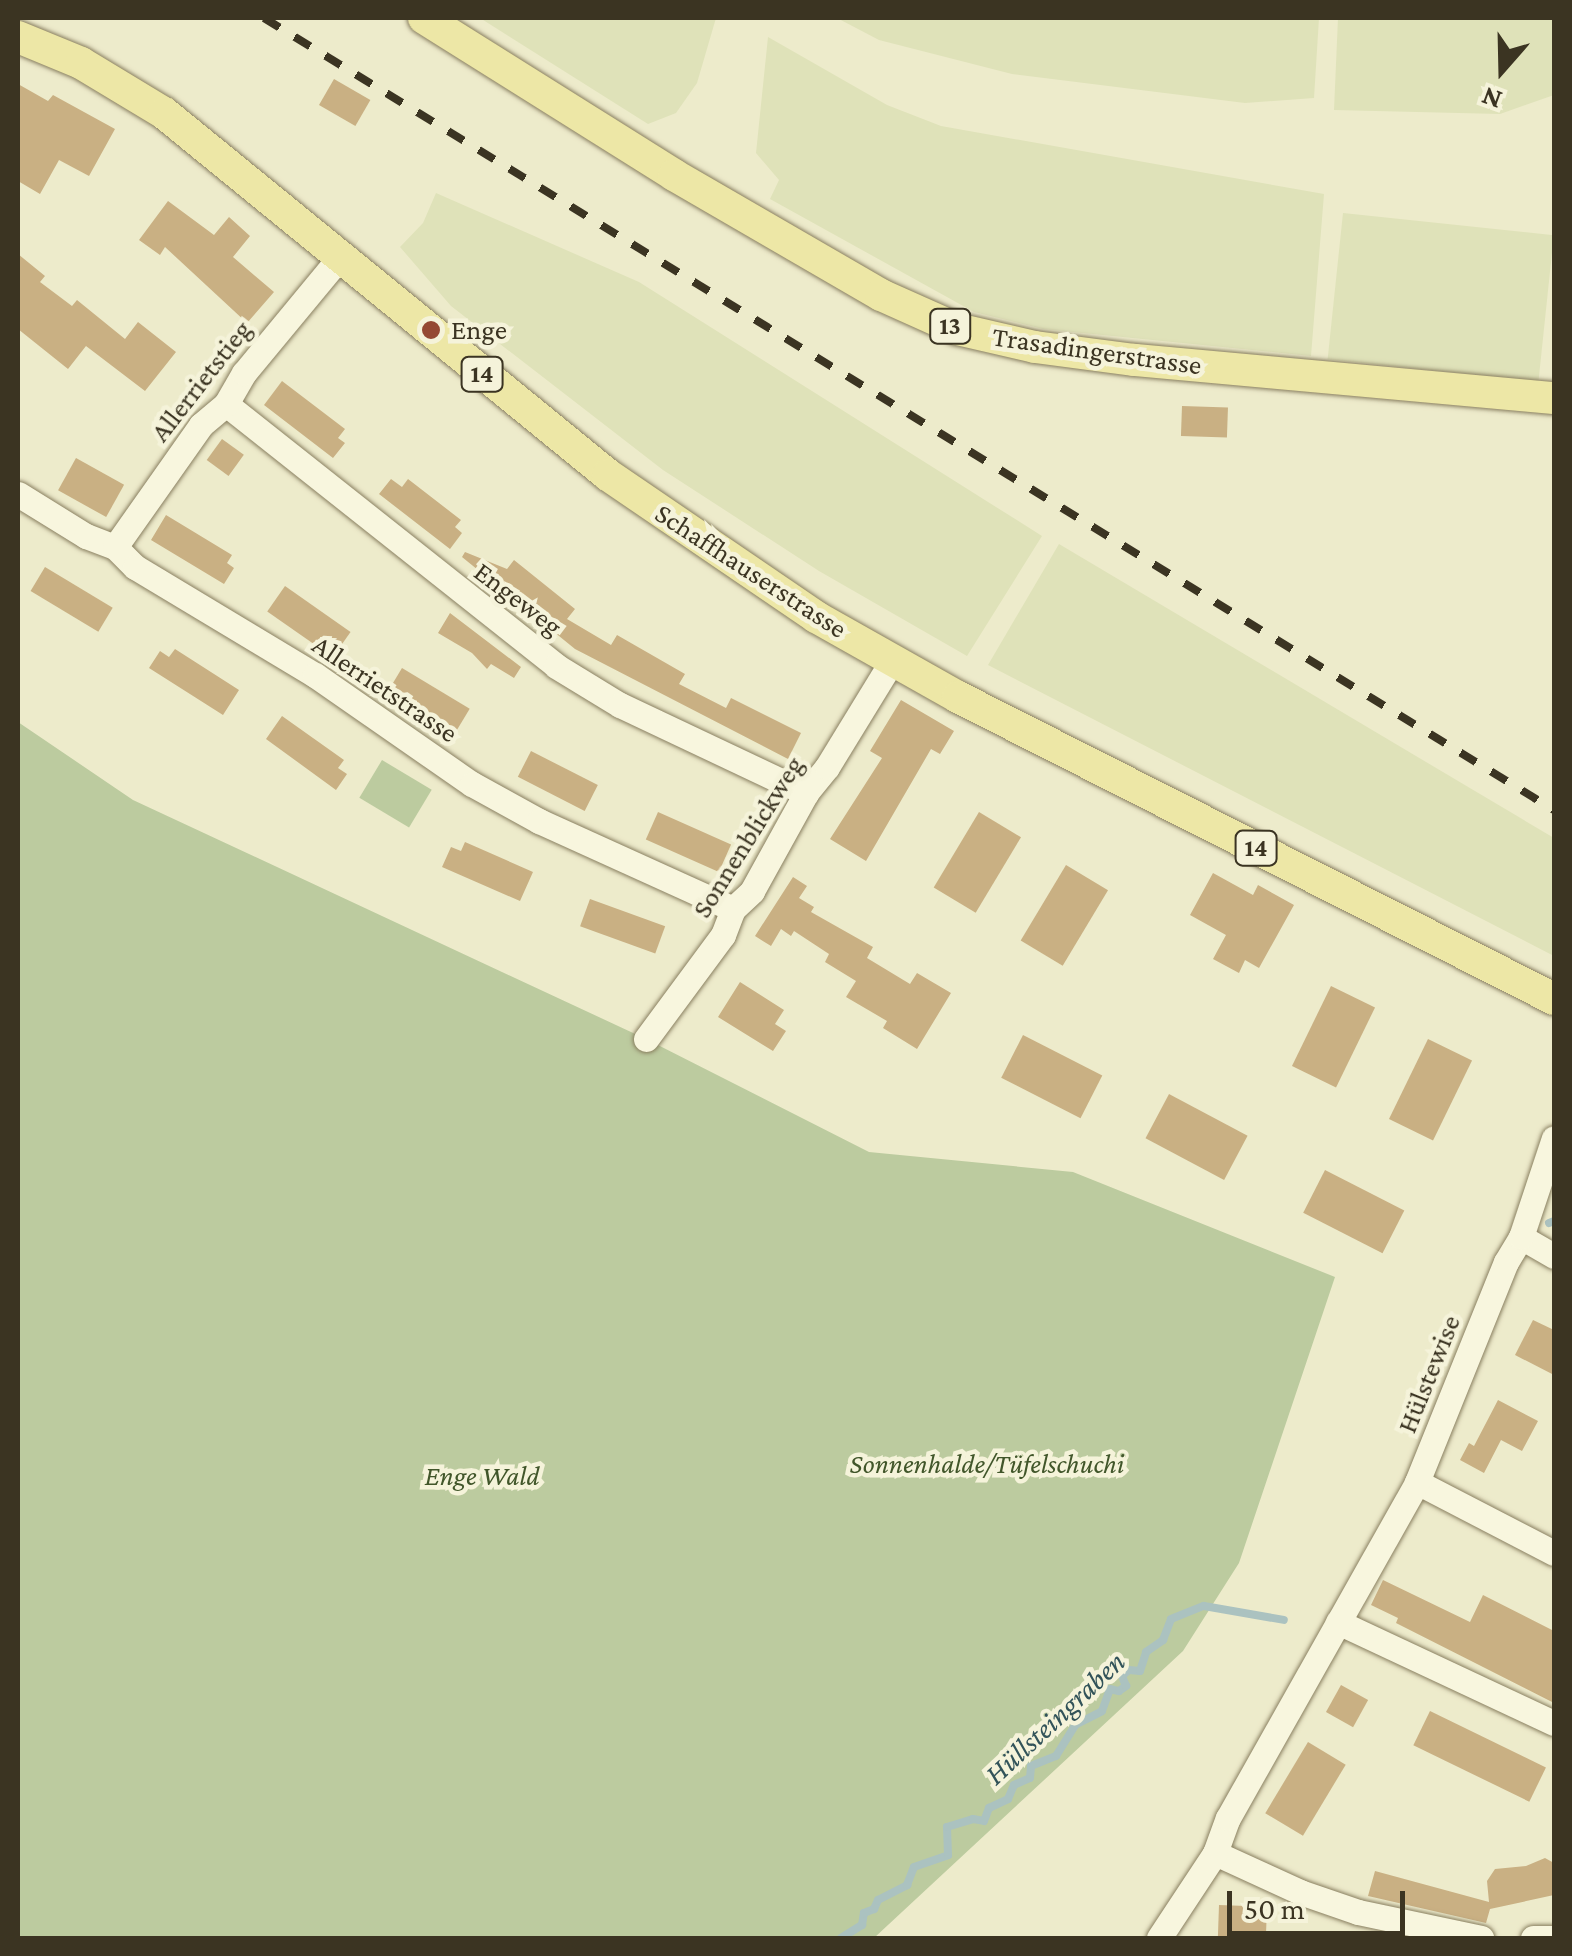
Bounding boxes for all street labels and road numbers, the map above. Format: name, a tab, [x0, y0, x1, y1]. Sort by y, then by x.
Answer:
road number: 13	[928, 306, 972, 346]
street label: Allerrietstieg	[143, 314, 259, 448]
street label: Trasadingerstrasse	[990, 320, 1204, 382]
road number: 14	[460, 354, 504, 394]
street label: Schaffhauserstrasse	[649, 496, 853, 646]
street label: Engeweg	[467, 555, 569, 643]
street label: Allerrietstrasse	[306, 628, 464, 750]
street label: Sonnenblickweg	[685, 750, 811, 924]
road number: 14	[1234, 828, 1278, 868]
street label: Hülstewise	[1390, 1310, 1468, 1438]

